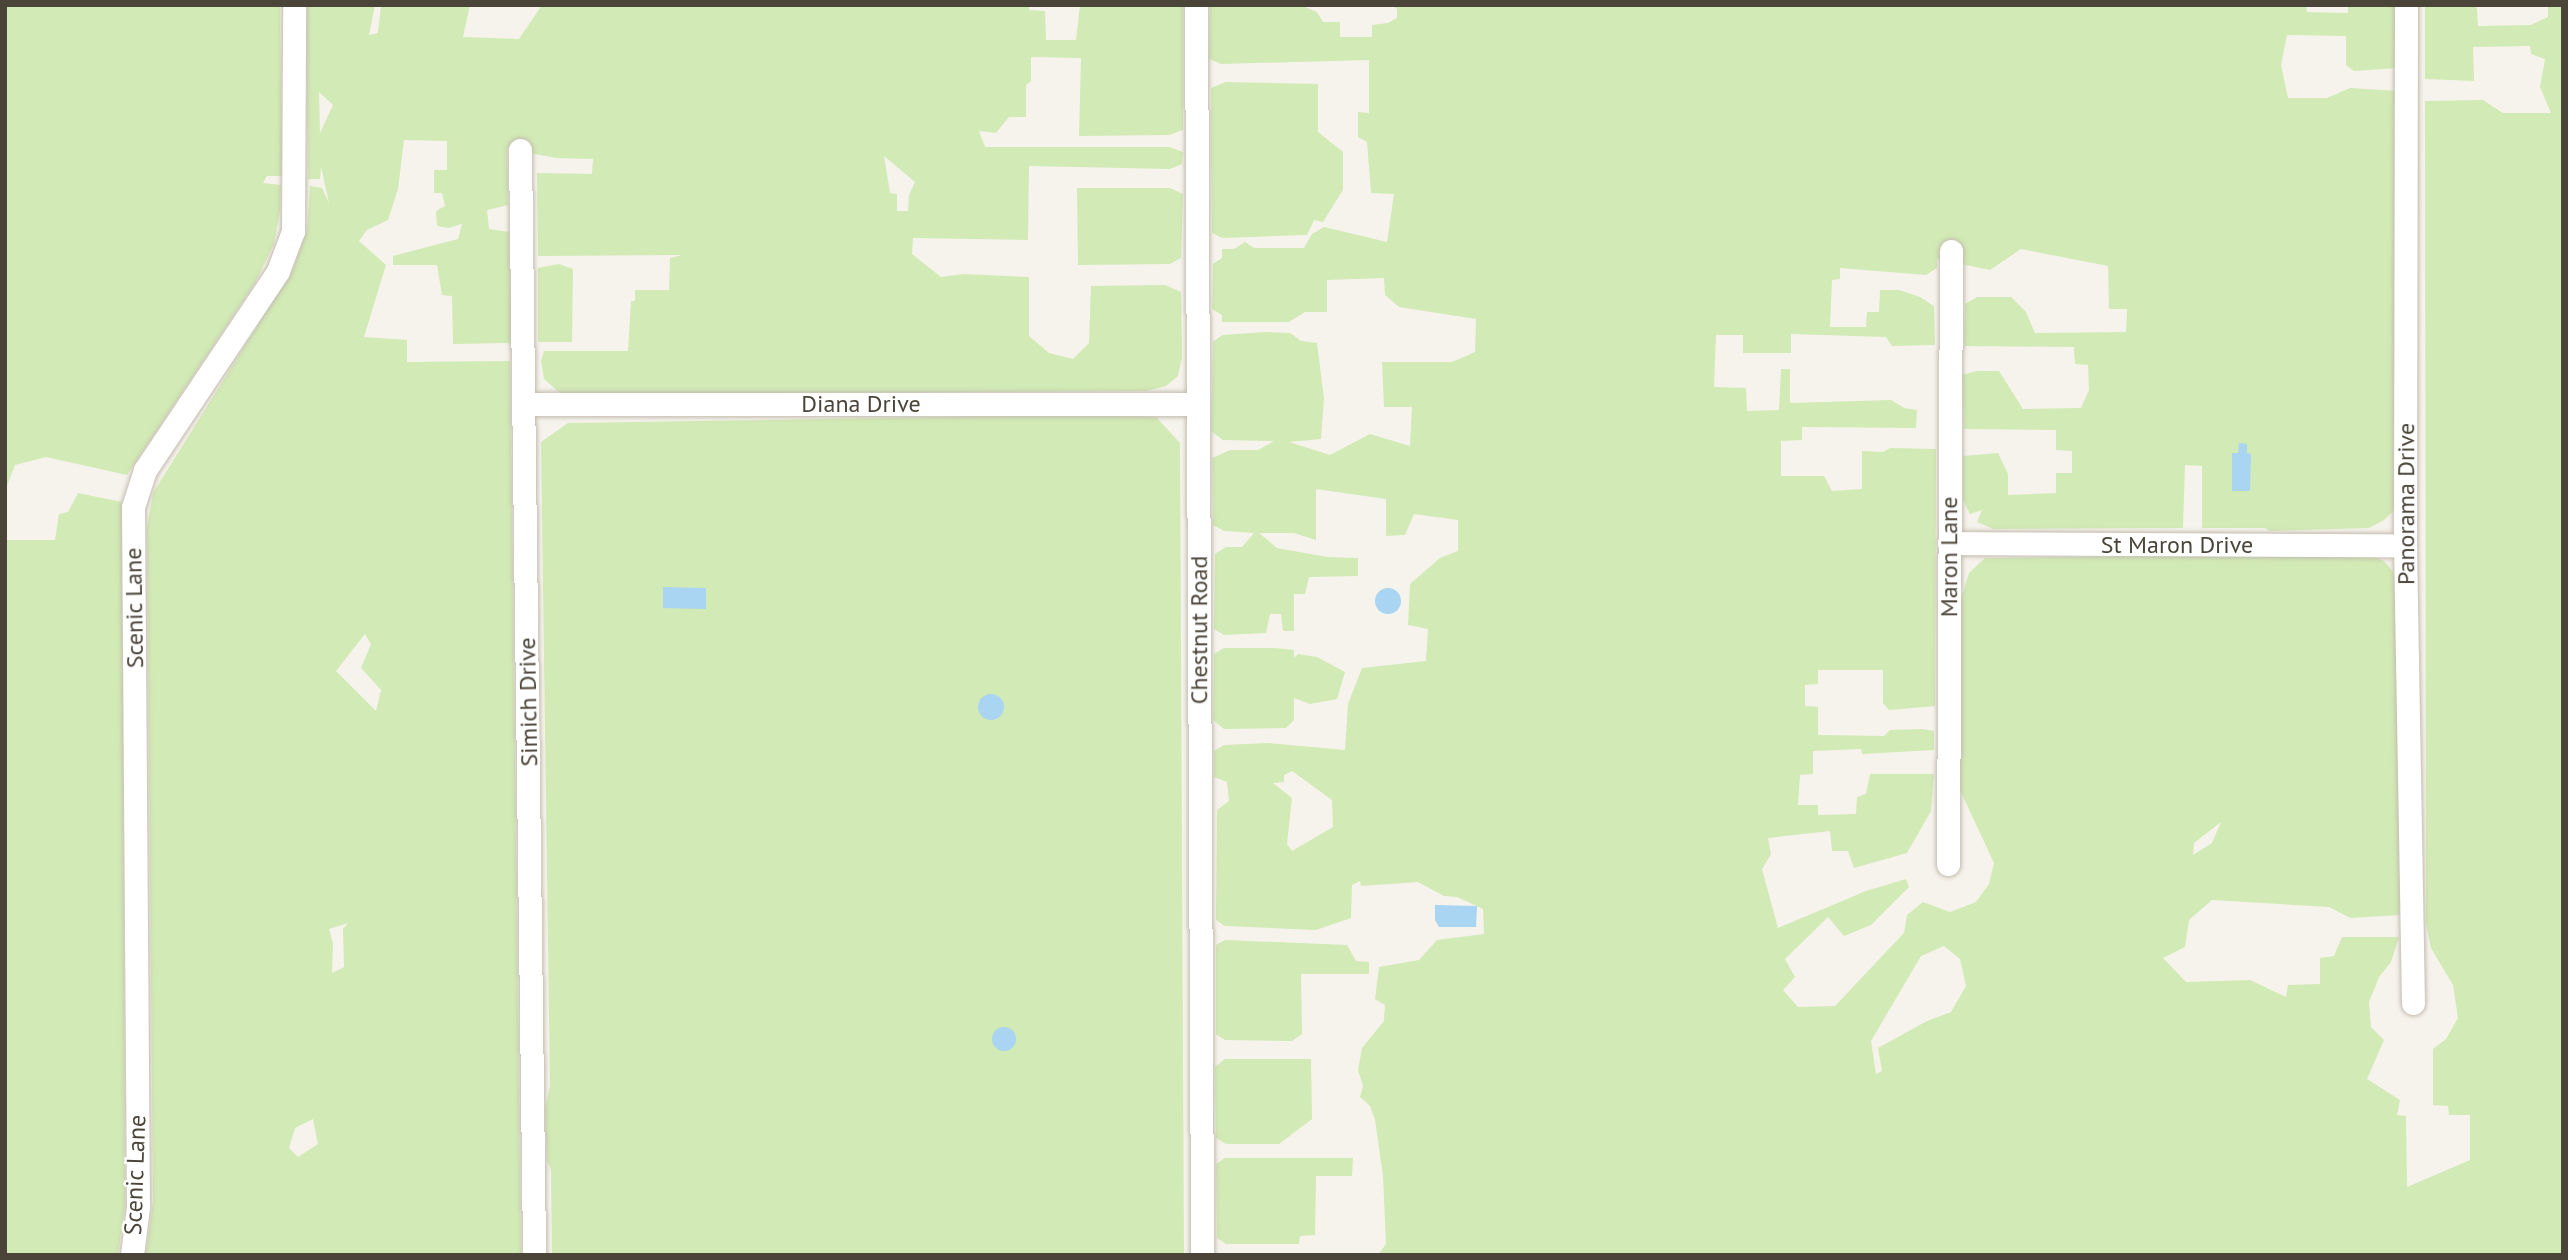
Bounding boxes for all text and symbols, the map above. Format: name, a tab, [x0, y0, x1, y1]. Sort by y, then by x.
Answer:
street label: Diana Drive	[801, 390, 921, 418]
street label: Panorama Drive	[2392, 423, 2420, 585]
street label: Maron Lane	[1935, 497, 1963, 617]
street label: St Maron Drive	[2101, 531, 2253, 559]
street label: Scenic Lane	[119, 547, 149, 669]
street label: Chestnut Road	[1185, 556, 1213, 704]
street label: Simich Drive	[512, 637, 544, 767]
street label: Scenic Lane	[118, 1114, 152, 1236]

